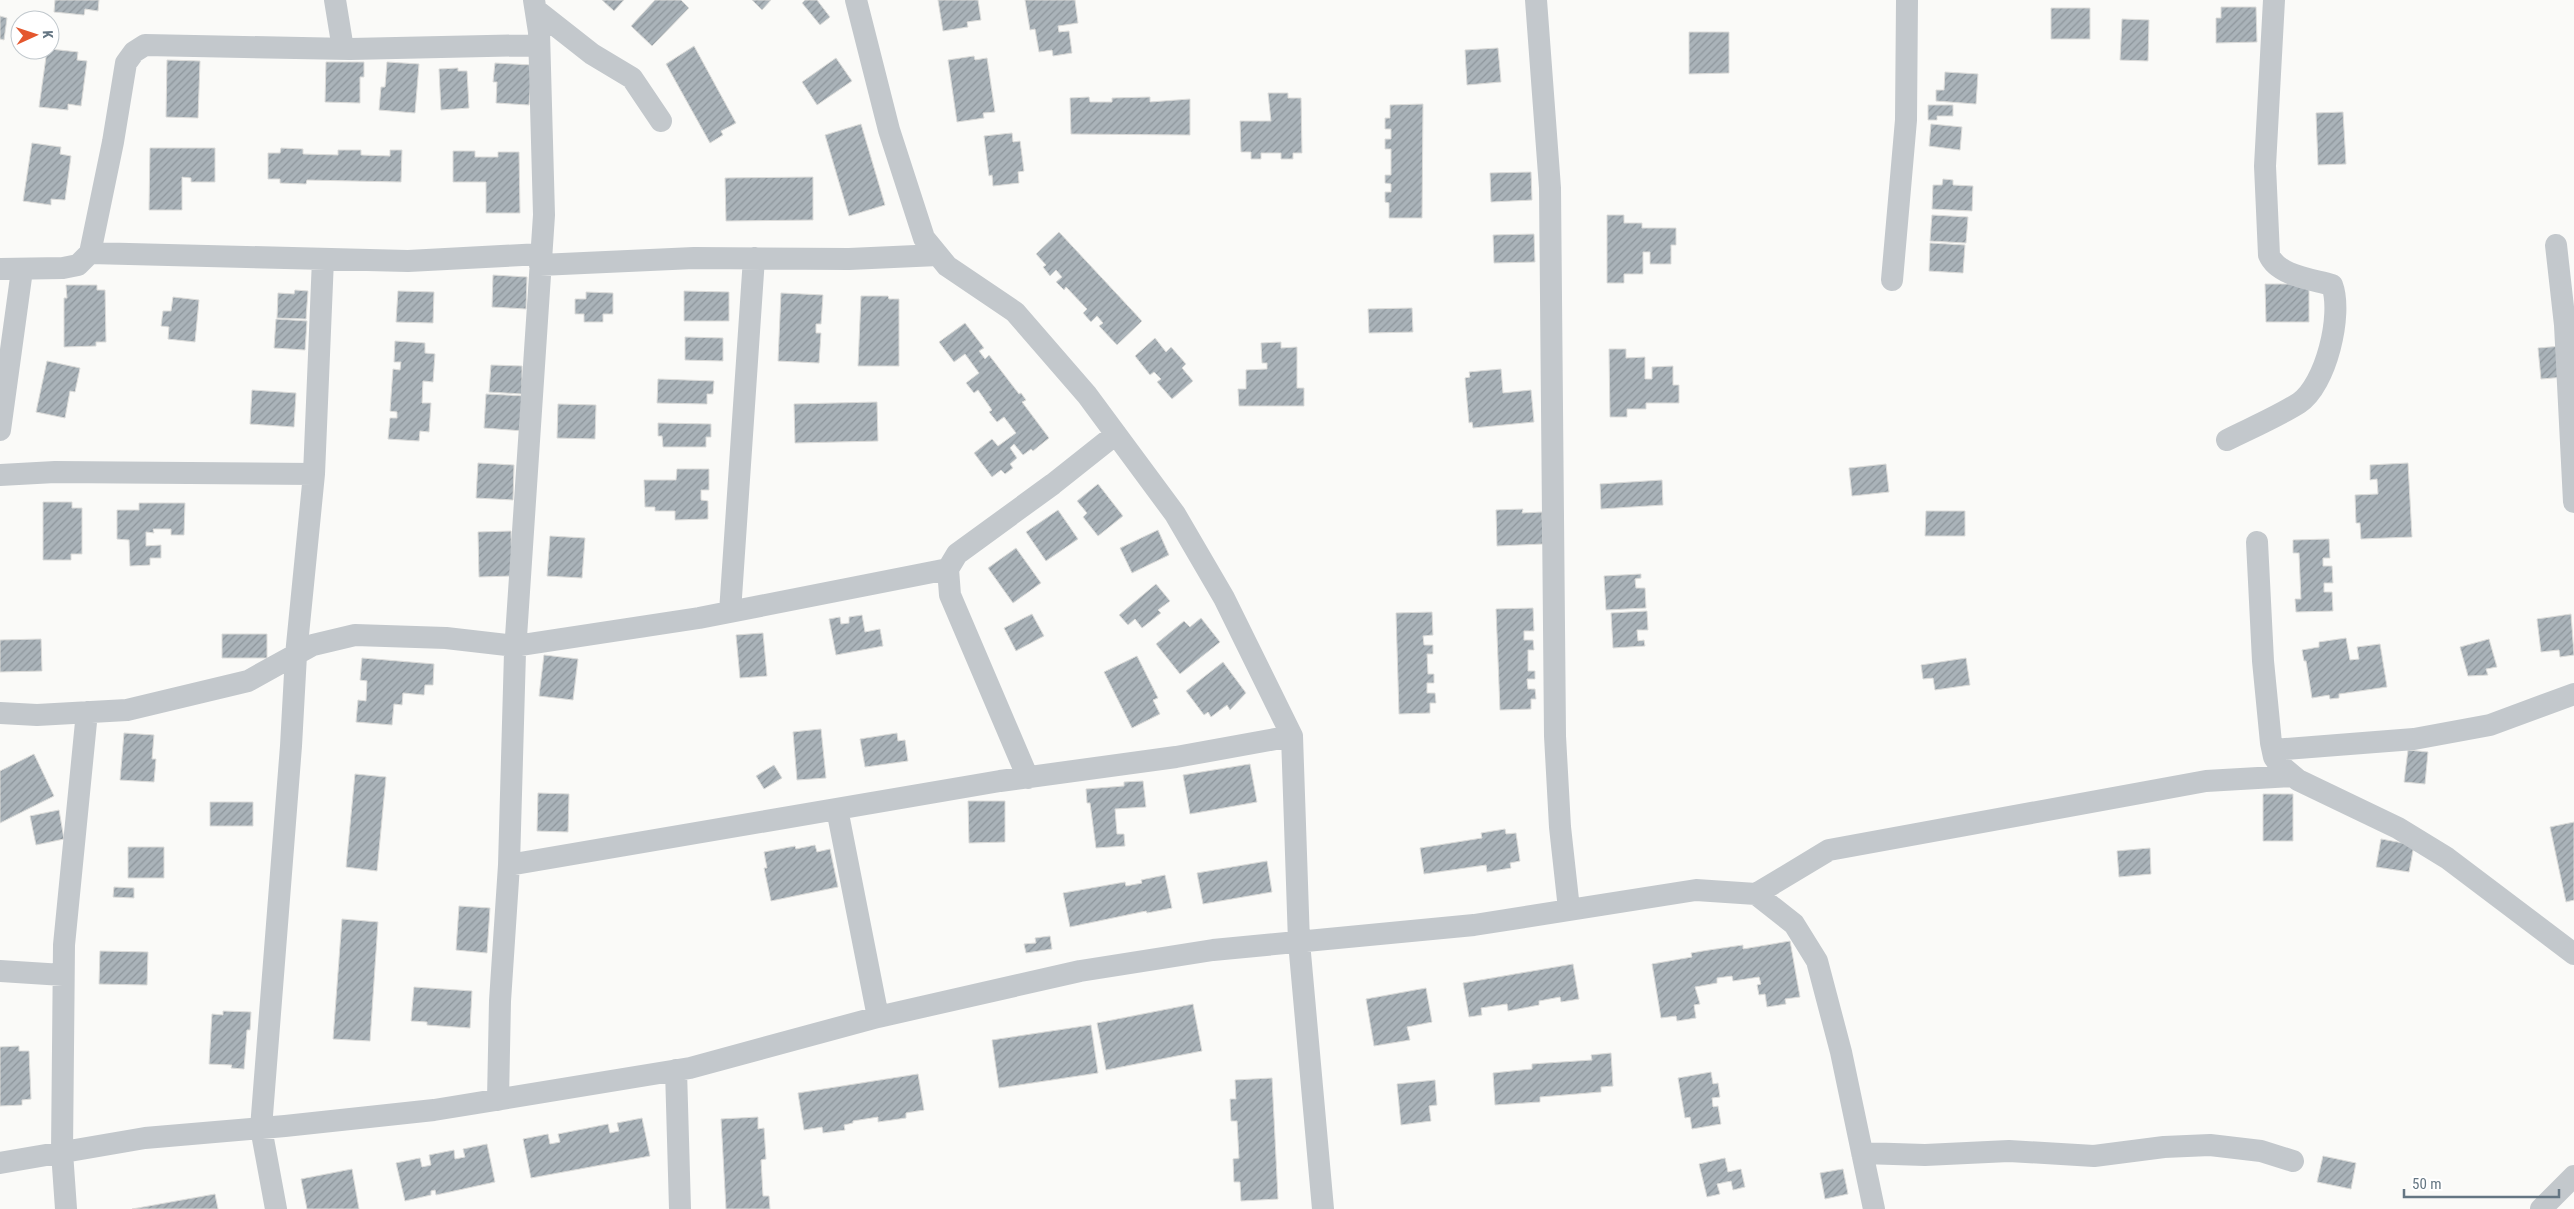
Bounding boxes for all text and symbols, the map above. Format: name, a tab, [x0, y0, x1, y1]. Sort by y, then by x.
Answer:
north arrow	[10, 10, 60, 60]
text: K	[40, 30, 56, 39]
scale bar	[2404, 1166, 2559, 1198]
text: 50 m	[2412, 1175, 2442, 1193]

